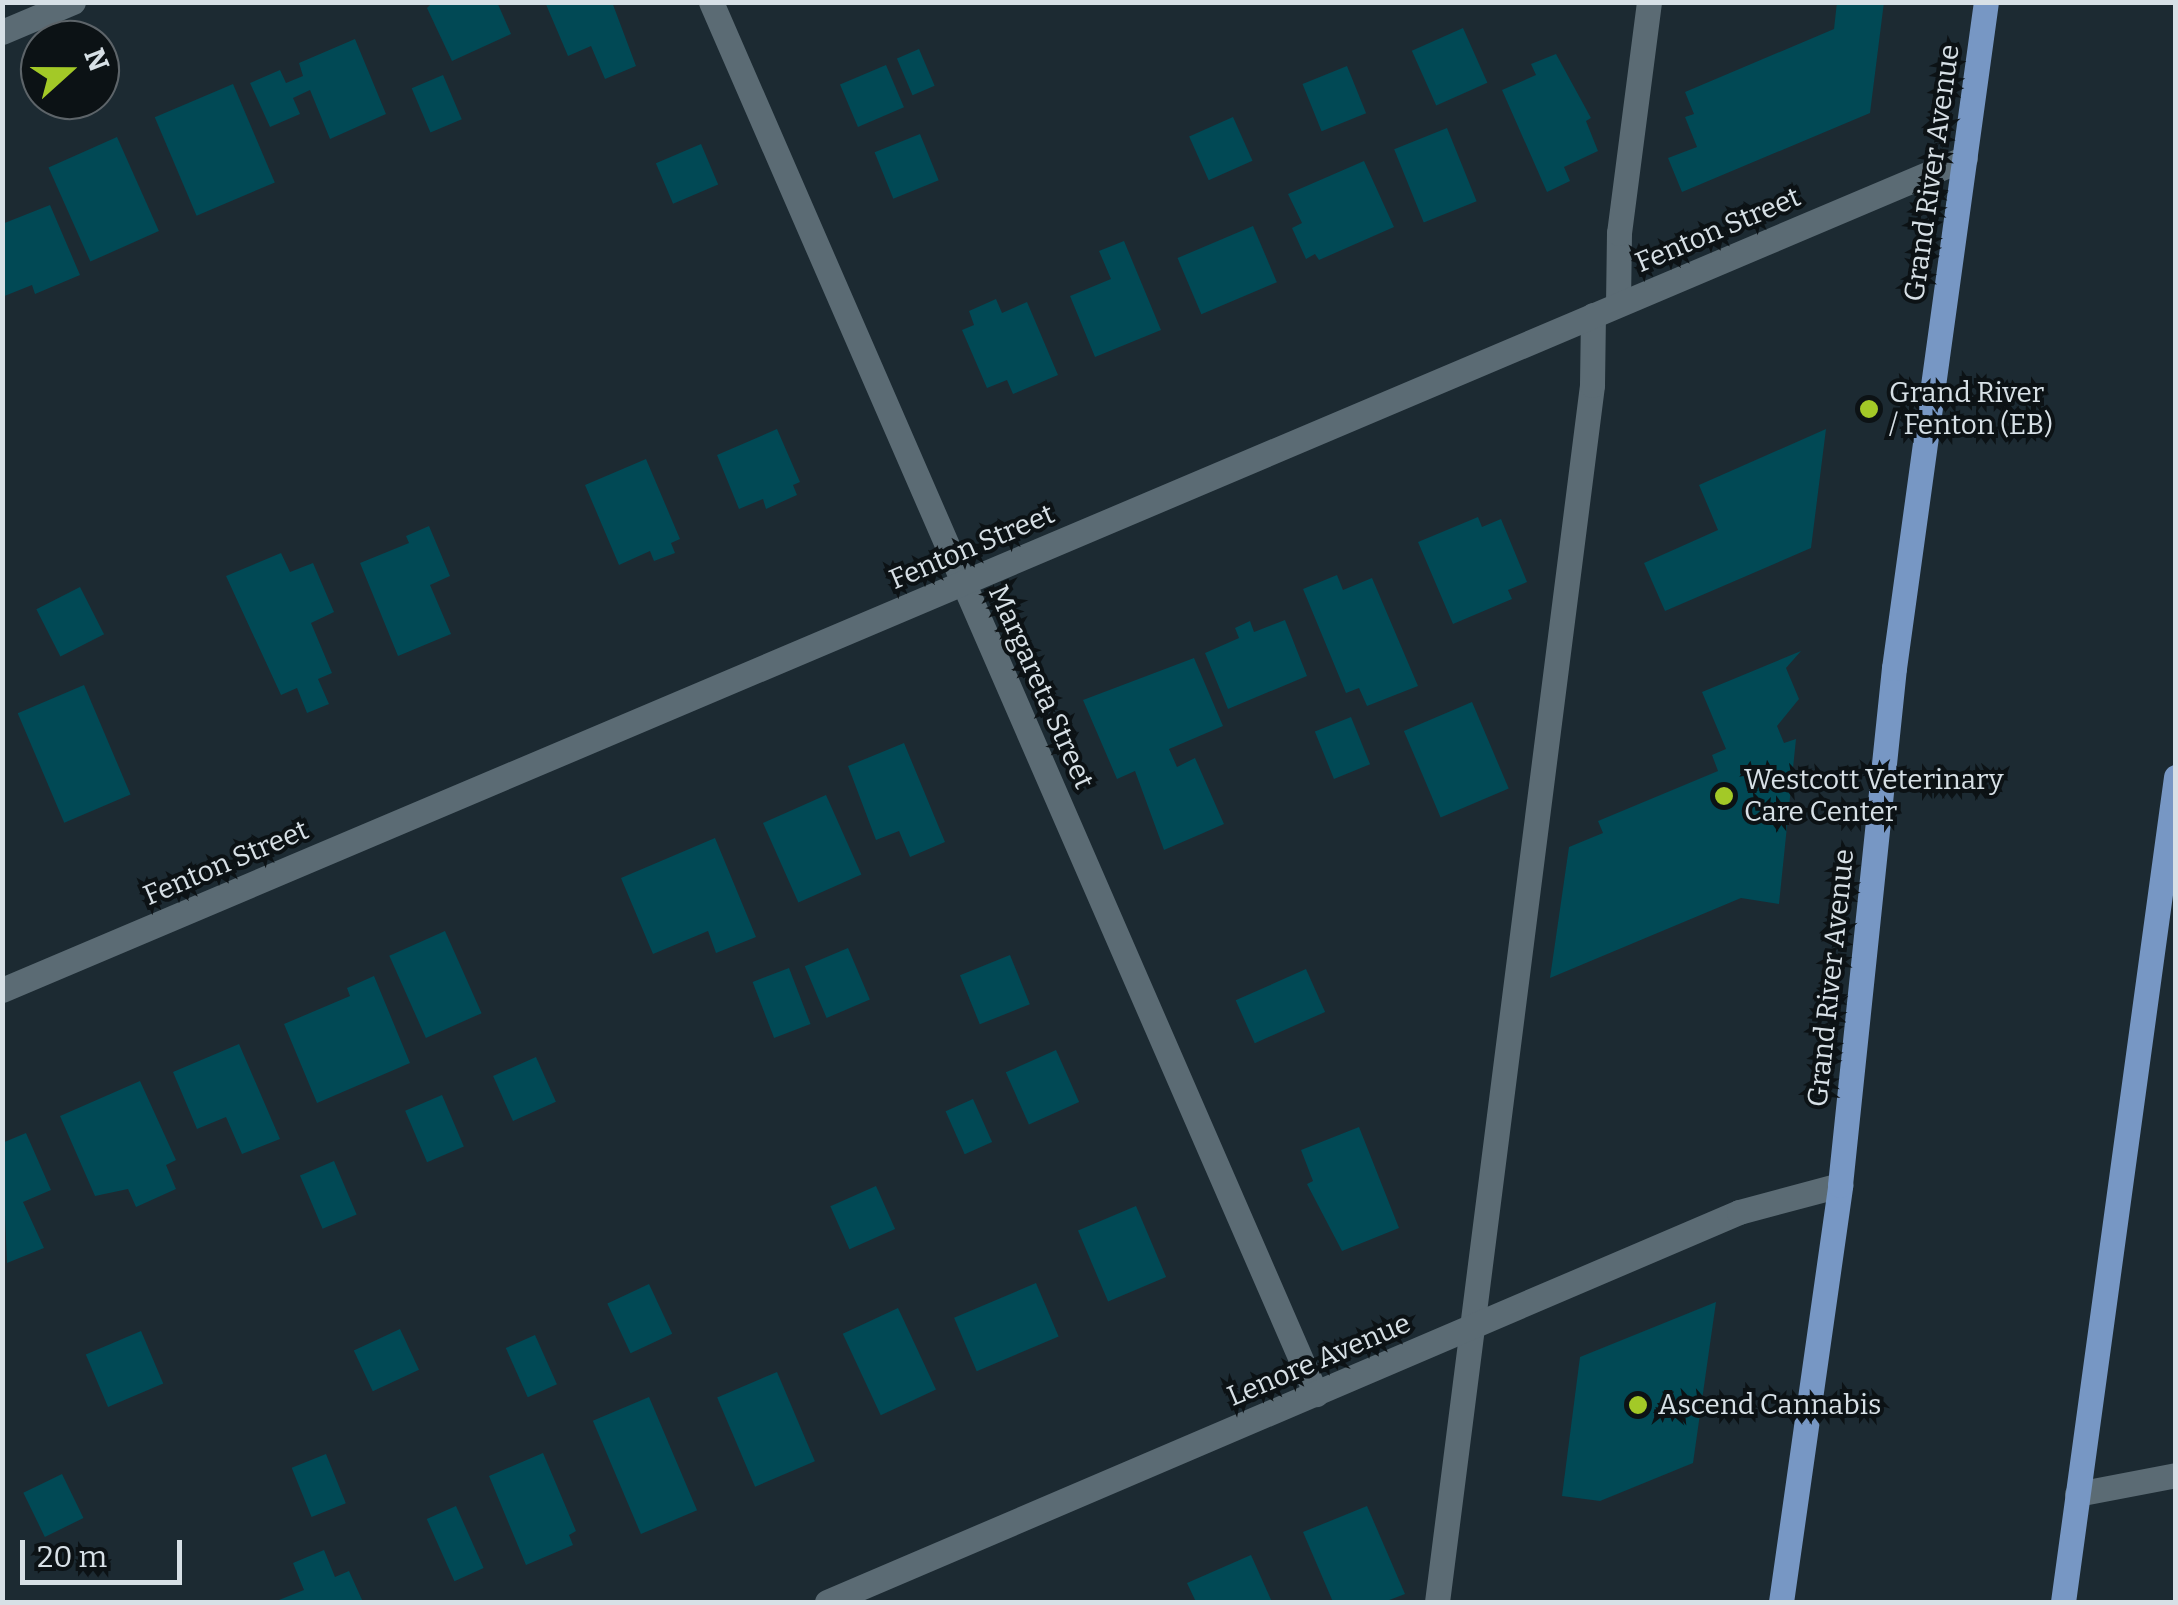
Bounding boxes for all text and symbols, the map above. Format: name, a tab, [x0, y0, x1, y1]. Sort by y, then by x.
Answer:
north arrow	[20, 20, 120, 120]
street label: Grand River Avenue	[1897, 42, 1967, 304]
text: N	[77, 44, 116, 76]
street label: Fenton Street	[1631, 180, 1805, 280]
place label: Grand River / Fenton (EB)	[1889, 376, 2053, 442]
marker: Grand River / Fenton (EB)	[1858, 398, 1880, 420]
street label: Fenton Street	[885, 497, 1059, 597]
street label: Margareta Street	[981, 580, 1101, 794]
place label: Westcott Veterinary Care Center	[1744, 763, 2004, 829]
marker: Westcott Veterinary Care Center	[1713, 785, 1735, 807]
street label: Fenton Street	[139, 813, 313, 913]
street label: Grand River Avenue	[1801, 847, 1861, 1109]
street label: Lenore Avenue	[1223, 1306, 1415, 1414]
place label: Ascend Cannabis	[1658, 1388, 1881, 1422]
marker: Ascend Cannabis	[1627, 1394, 1649, 1416]
scale bar	[25, 1520, 188, 1582]
text: 20 m	[37, 1539, 107, 1575]

